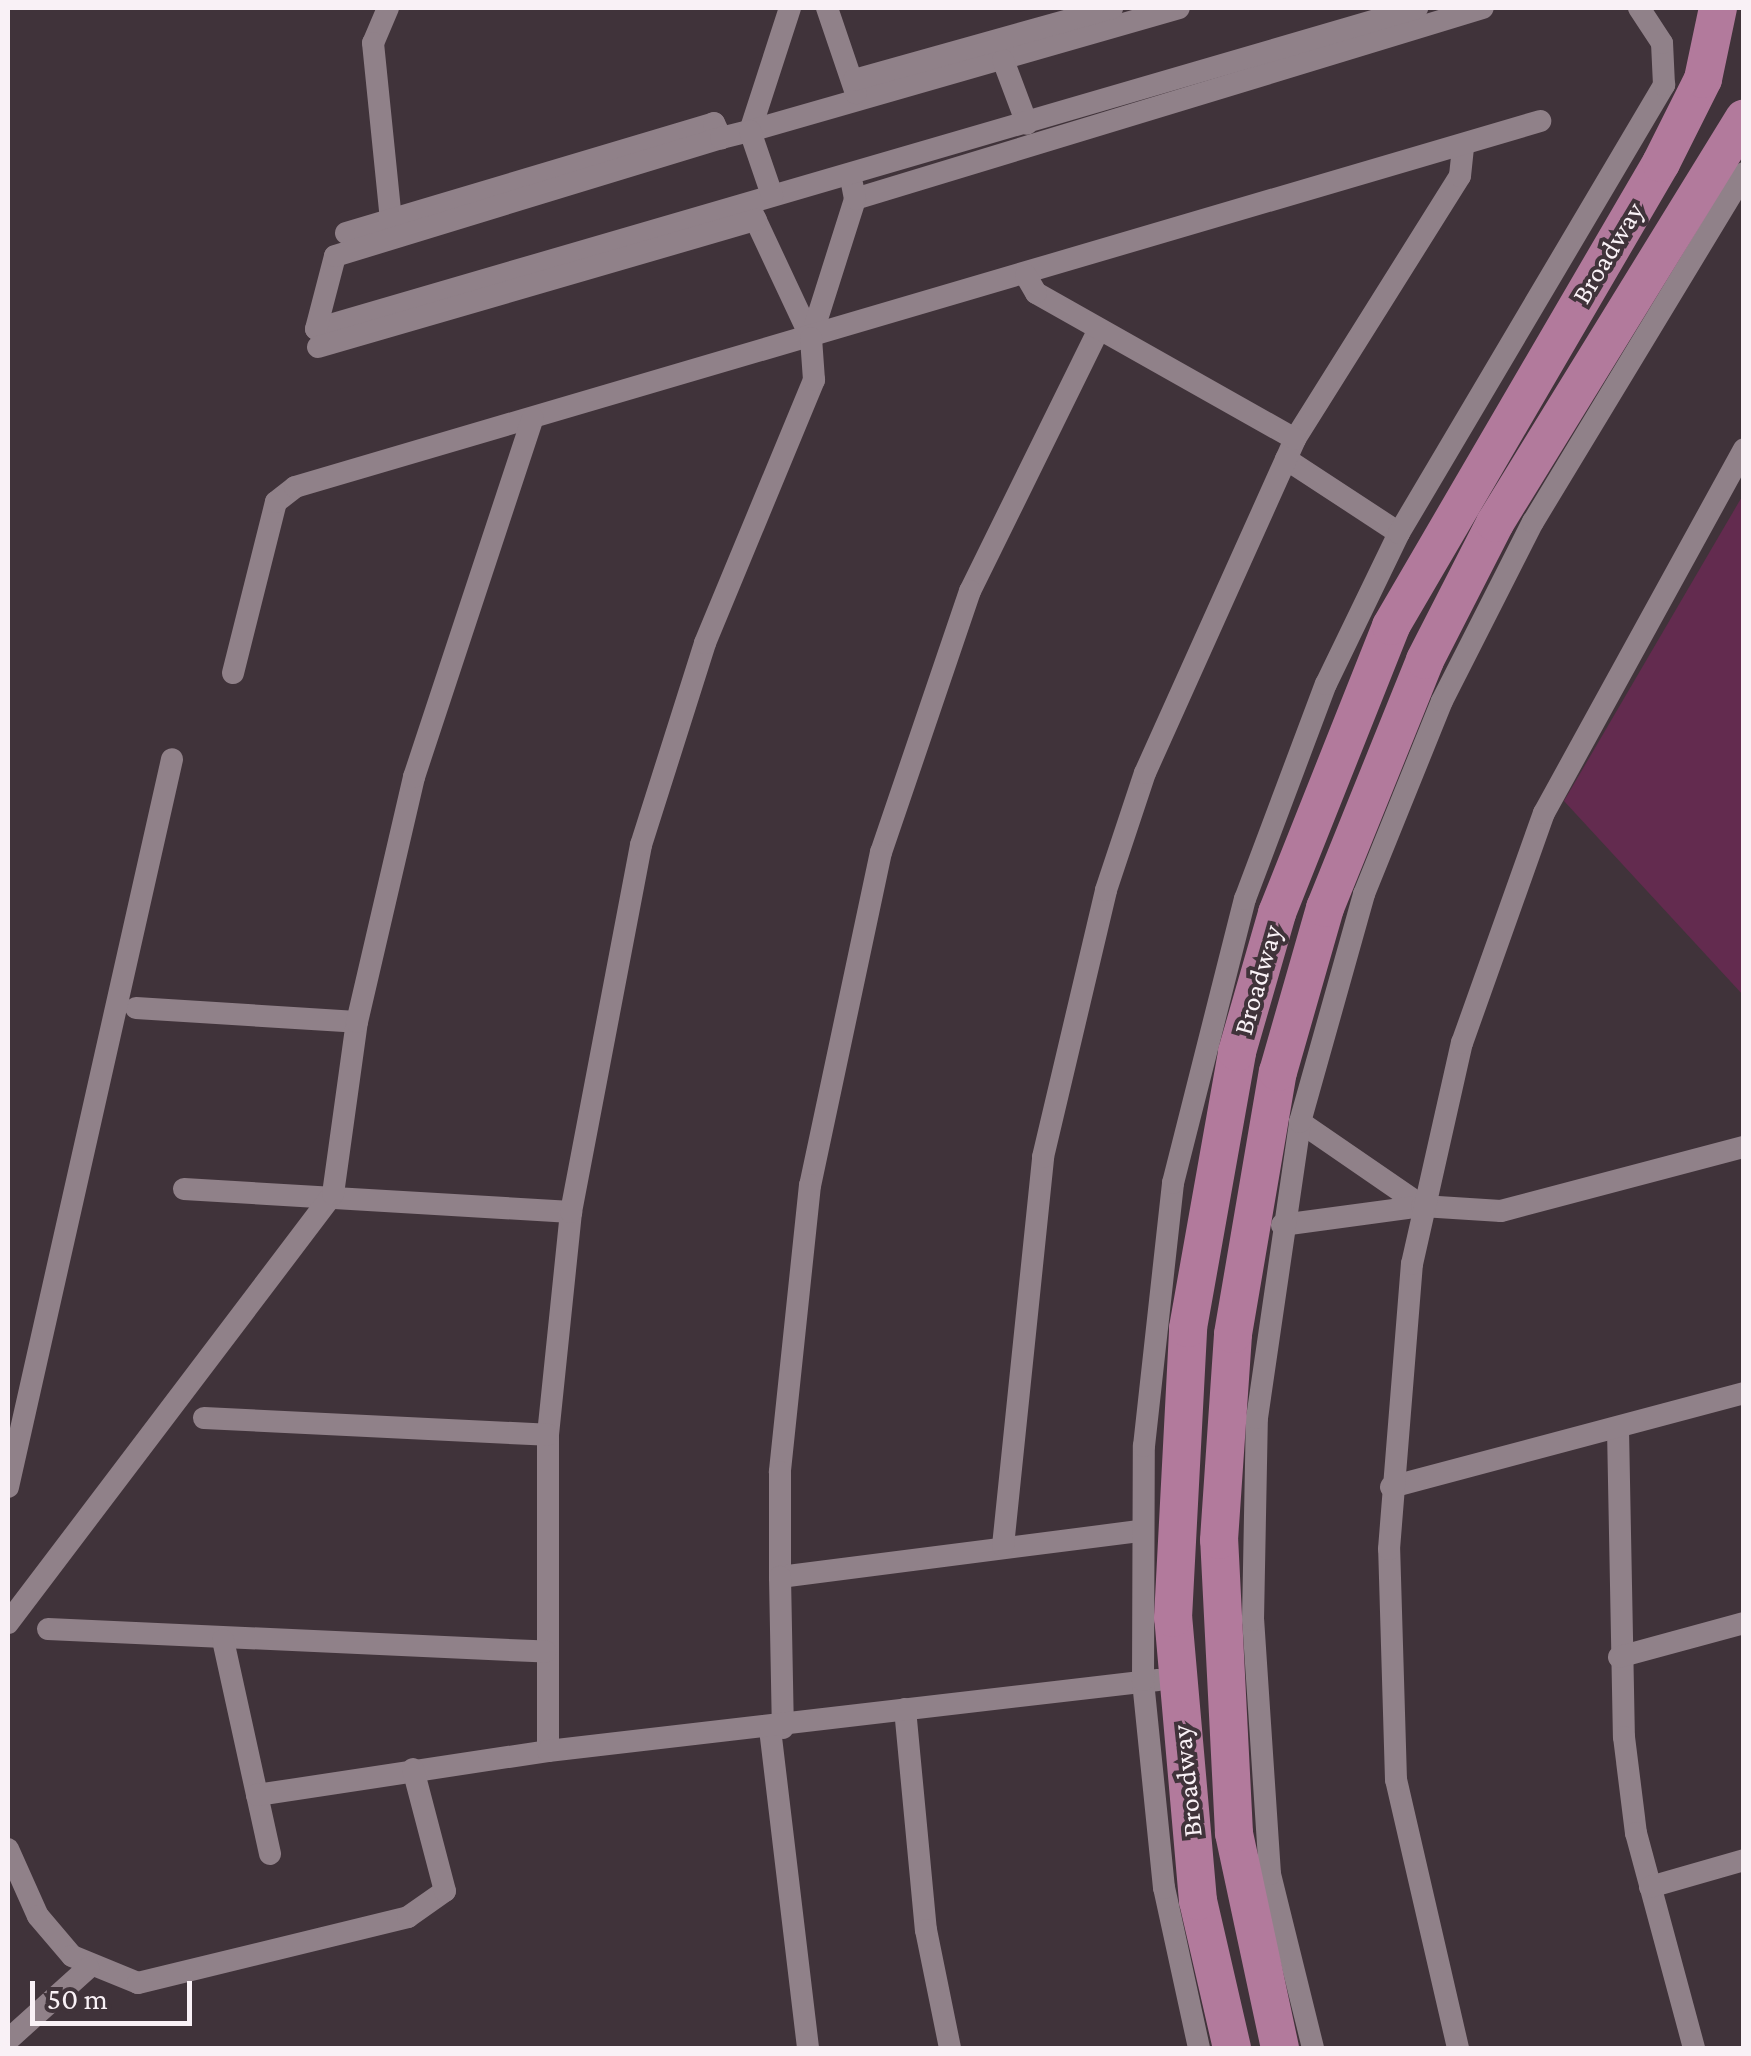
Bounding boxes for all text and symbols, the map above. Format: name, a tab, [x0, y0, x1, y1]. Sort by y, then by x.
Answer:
street label: Broadway	[1565, 196, 1651, 310]
street label: Broadway	[1226, 921, 1290, 1039]
street label: Broadway	[1164, 1723, 1210, 1839]
scale bar	[35, 1961, 198, 2023]
text: 50 m	[47, 1982, 108, 2015]

